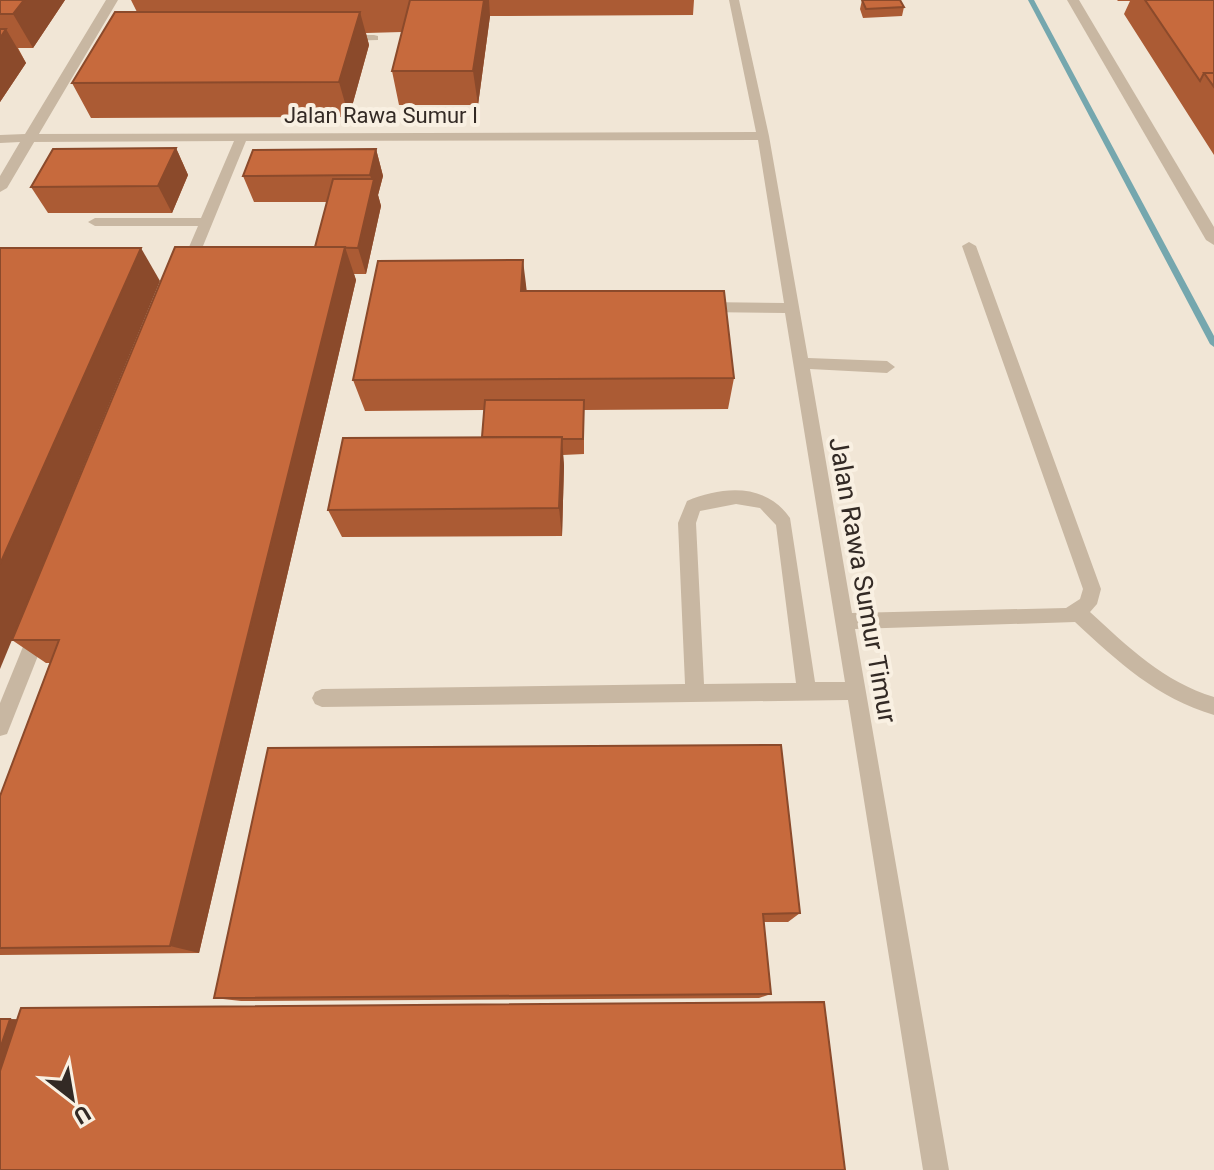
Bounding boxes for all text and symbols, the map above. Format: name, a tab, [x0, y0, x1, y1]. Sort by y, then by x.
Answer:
street label: Jalan Rawa Sumur I	[284, 103, 478, 128]
street label: Jalan Rawa Sumur Timur	[823, 435, 903, 725]
north arrow	[32, 1058, 112, 1138]
text: U	[69, 1100, 95, 1129]

